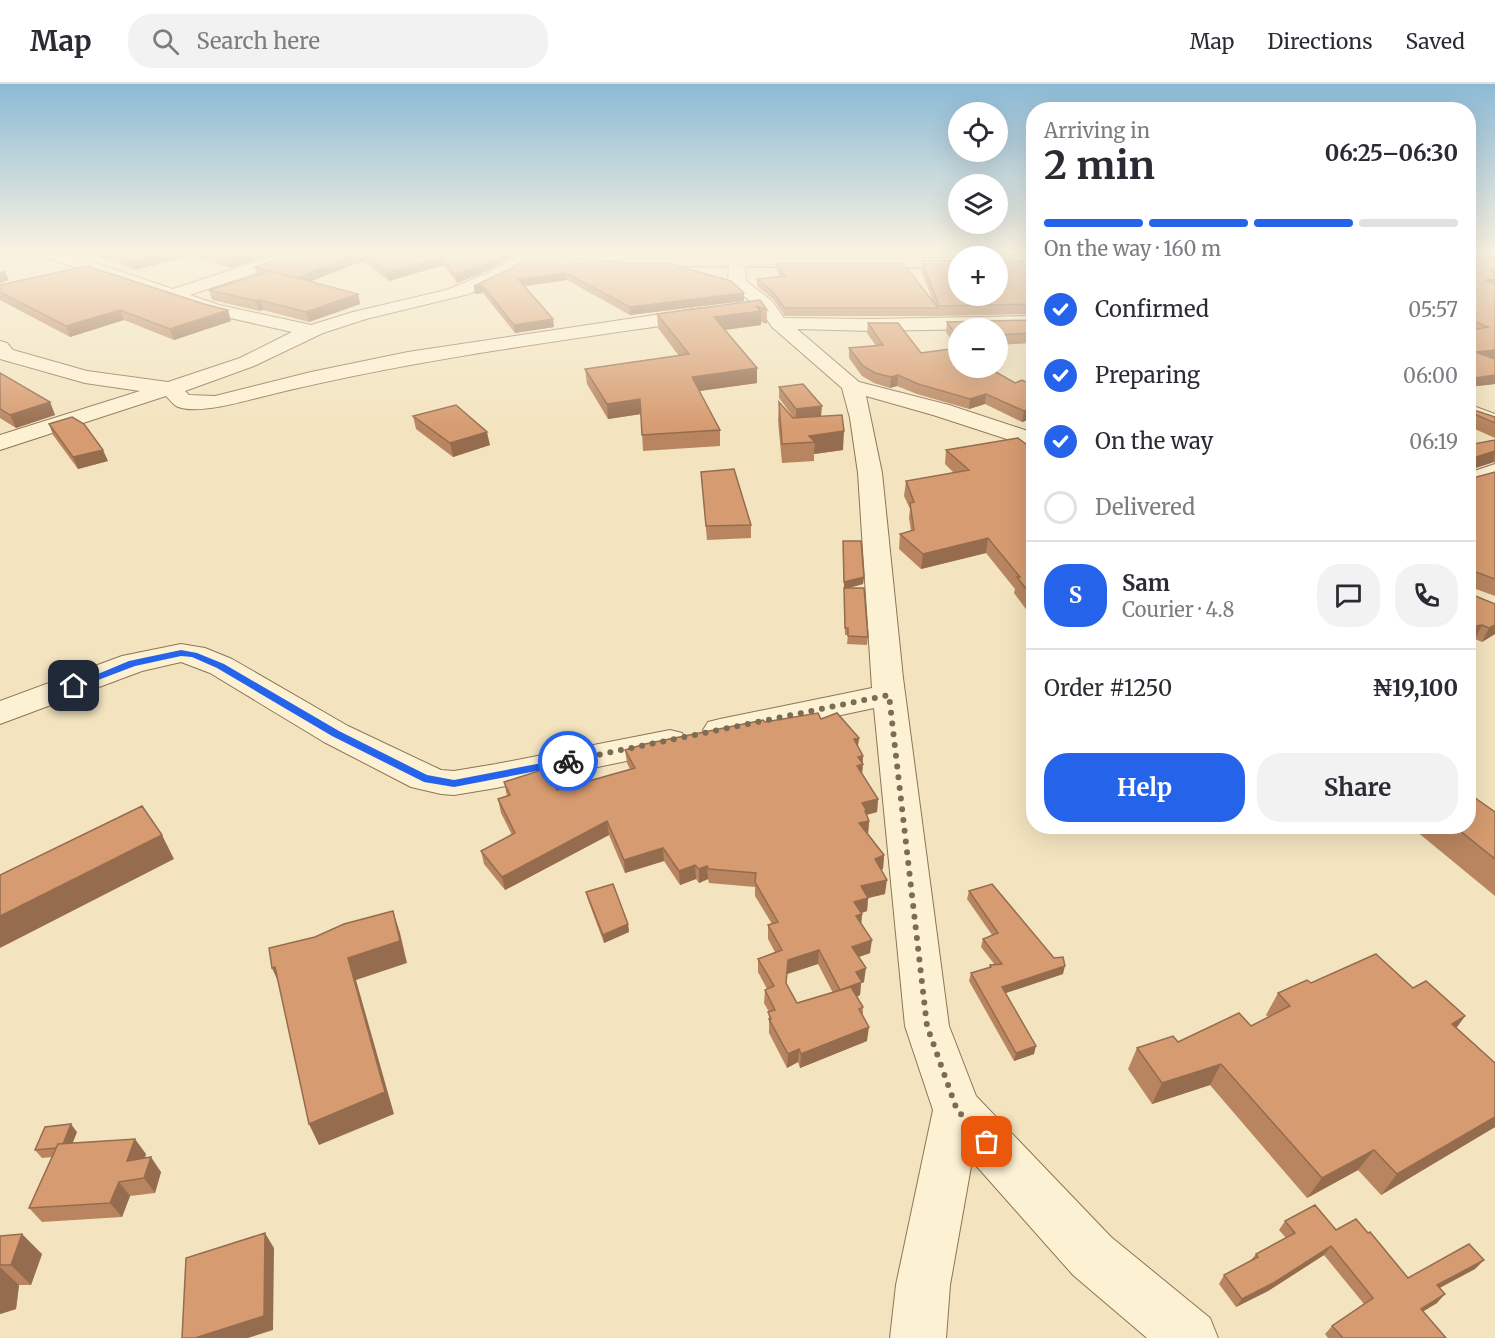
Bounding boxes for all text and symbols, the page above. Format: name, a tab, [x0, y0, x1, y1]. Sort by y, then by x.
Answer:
search box	[128, 14, 548, 68]
text: Map	[30, 23, 92, 59]
icon: search	[149, 25, 182, 58]
text: Search here	[197, 27, 320, 55]
text: Map	[1190, 28, 1234, 55]
text: Directions	[1267, 28, 1372, 55]
text: Saved	[1405, 28, 1465, 55]
map controls	[948, 102, 1008, 378]
button: locate	[948, 102, 1008, 162]
text: Arriving in	[1044, 118, 1150, 143]
text: 06:25–06:30	[1325, 139, 1458, 167]
text: 2 min	[1044, 141, 1155, 190]
button: layers	[948, 174, 1008, 234]
text: On the way · 160 m	[1044, 236, 1221, 261]
button: +	[948, 246, 1008, 306]
icon: check	[1044, 293, 1077, 326]
text: Confirmed	[1095, 295, 1209, 323]
text: 05:57	[1408, 297, 1458, 322]
button: −	[948, 318, 1008, 378]
icon: check	[1044, 359, 1077, 392]
text: Preparing	[1095, 361, 1200, 389]
text: 06:00	[1403, 363, 1458, 388]
icon: check	[1044, 425, 1077, 458]
text: On the way	[1095, 427, 1213, 455]
text: 06:19	[1409, 429, 1458, 454]
text: Delivered	[1095, 493, 1195, 521]
button: chat	[1317, 564, 1380, 627]
button: phone	[1395, 564, 1458, 627]
text: Sam	[1122, 569, 1170, 597]
text: S	[1069, 581, 1082, 609]
text: Courier · 4.8	[1122, 597, 1234, 622]
pin	[48, 660, 99, 711]
icon: home	[57, 669, 90, 702]
text: Order #1250	[1044, 674, 1172, 702]
text: ₦19,100	[1372, 674, 1458, 702]
courier	[538, 731, 598, 791]
icon: bike	[552, 745, 585, 778]
button: Help	[1044, 753, 1245, 822]
button: Share	[1257, 753, 1458, 822]
pin	[961, 1116, 1012, 1167]
icon: bag	[970, 1125, 1003, 1158]

